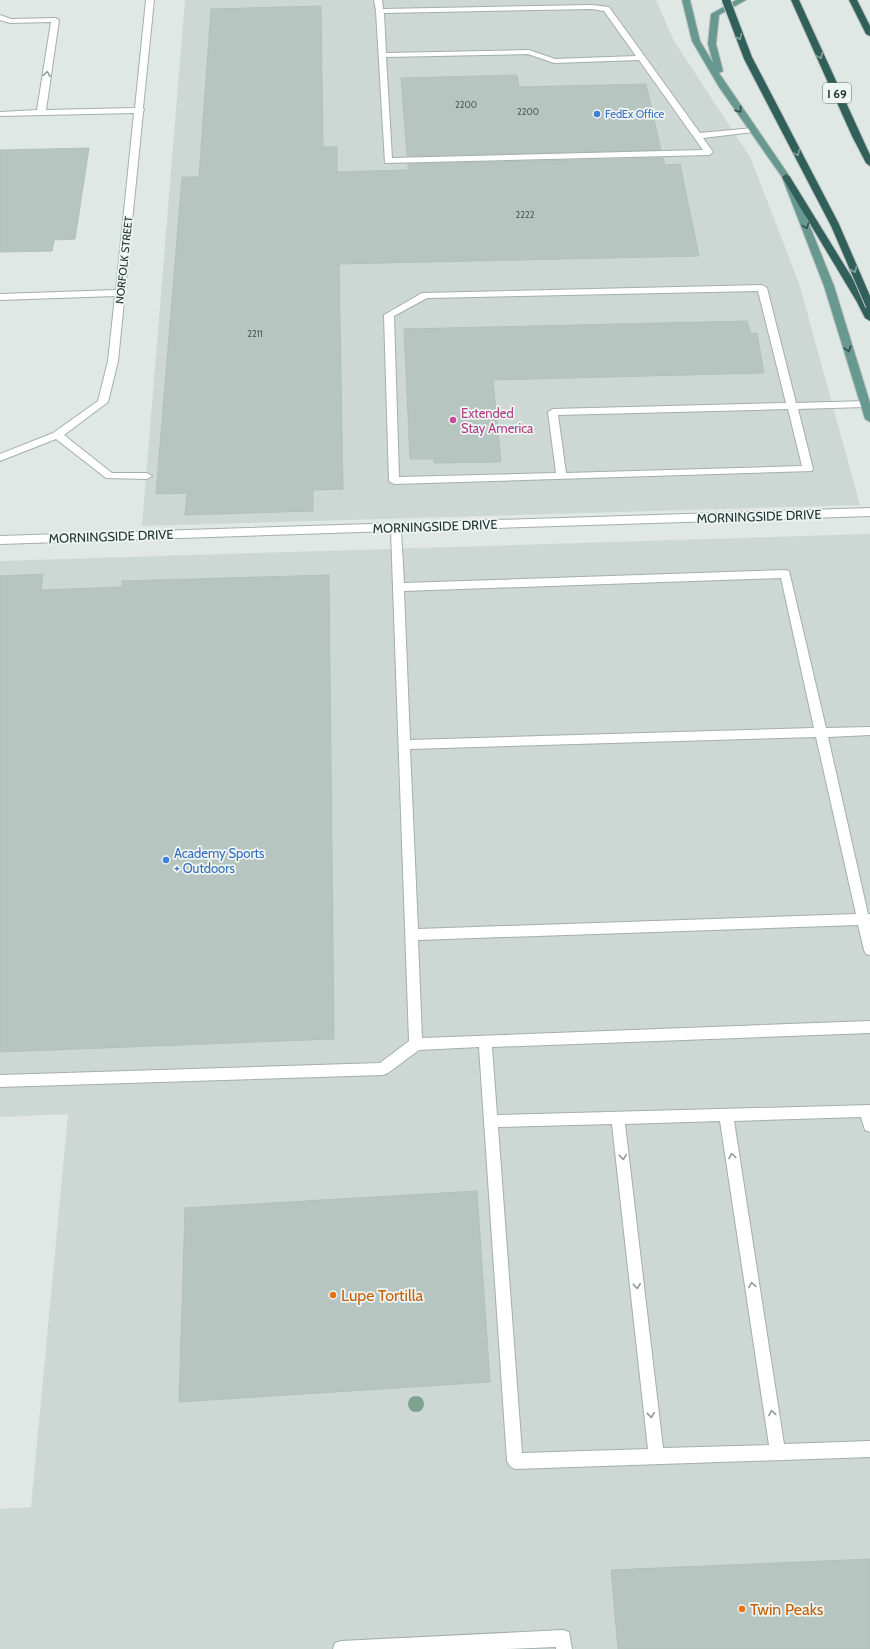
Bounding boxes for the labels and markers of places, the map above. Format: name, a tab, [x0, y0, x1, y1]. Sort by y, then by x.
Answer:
place label: FedEx Office	[605, 107, 665, 121]
marker: FedEx Office	[592, 109, 602, 119]
place label: Extended Stay America	[461, 405, 534, 436]
marker: Extended Stay America	[448, 415, 458, 425]
place label: Academy Sports + Outdoors	[174, 845, 265, 876]
marker: Academy Sports + Outdoors	[161, 855, 171, 865]
place label: Lupe Tortilla	[341, 1286, 423, 1305]
marker: Lupe Tortilla	[328, 1290, 338, 1300]
place label: Twin Peaks	[750, 1600, 824, 1619]
marker: Twin Peaks	[737, 1604, 747, 1614]

